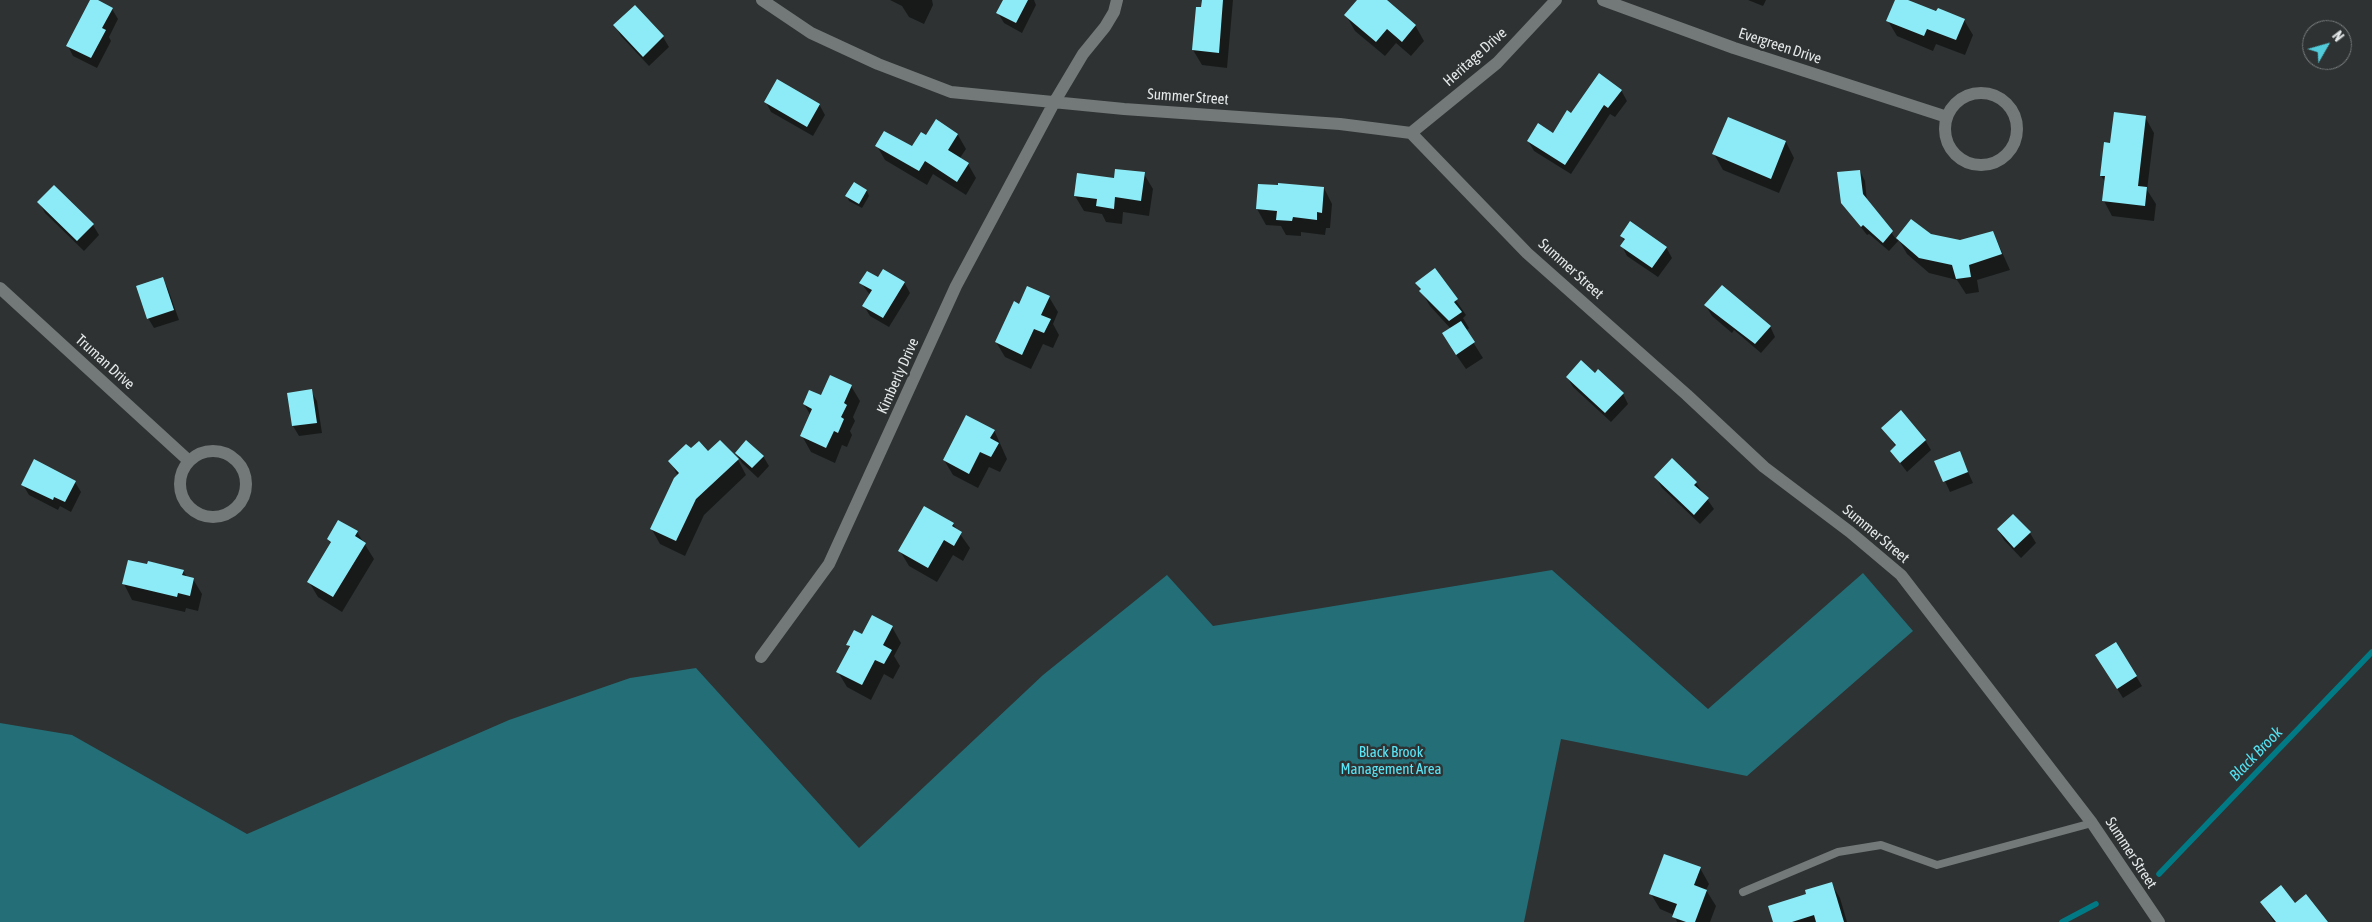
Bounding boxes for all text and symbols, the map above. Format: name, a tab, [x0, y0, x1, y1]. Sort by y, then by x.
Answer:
north arrow	[2302, 20, 2352, 70]
street label: Heritage Drive	[1440, 24, 1510, 90]
street label: Evergreen Drive	[1736, 24, 1824, 68]
text: N	[2329, 28, 2347, 45]
street label: Summer Street	[1147, 85, 1229, 109]
street label: Summer Street	[1535, 235, 1607, 303]
street label: Truman Drive	[72, 331, 138, 393]
street label: Kimberly Drive	[873, 335, 923, 417]
street label: Summer Street	[1839, 501, 1913, 567]
water label: Black Brook	[2225, 723, 2287, 785]
park label: Black Brook Management Area	[1340, 743, 1442, 778]
street label: Summer Street	[2101, 814, 2161, 892]

